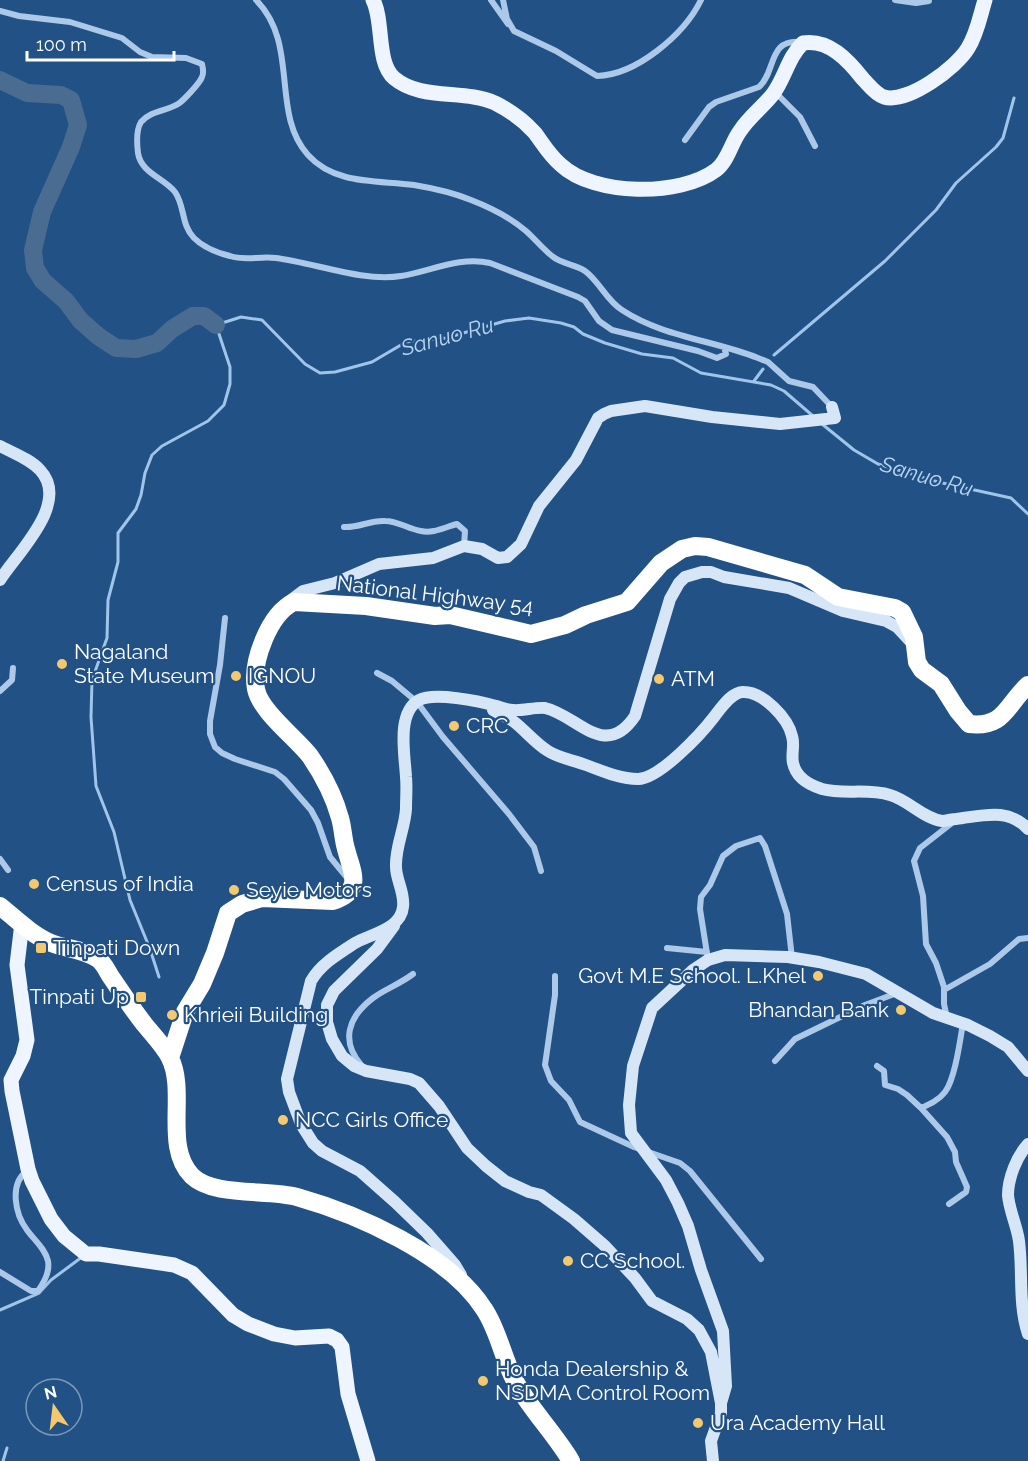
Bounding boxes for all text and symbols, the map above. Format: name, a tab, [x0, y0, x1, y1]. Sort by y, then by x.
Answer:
scale bar	[27, 24, 174, 62]
text: 100 m	[36, 34, 87, 55]
water label: Sanuo Ru	[397, 311, 496, 361]
water label: Sanuo Ru	[877, 450, 976, 502]
street label: National Highway 54	[335, 570, 535, 619]
place label: Nagaland State Museum	[74, 639, 215, 688]
marker: Nagaland State Museum	[55, 657, 69, 671]
place label: IGNOU	[248, 663, 316, 688]
place label: ATM	[671, 666, 715, 691]
marker: IGNOU	[229, 669, 243, 683]
marker: ATM	[652, 672, 666, 686]
place label: CRC	[466, 713, 509, 738]
marker: CRC	[447, 719, 461, 733]
place label: Census of India	[46, 871, 194, 896]
marker: Census of India	[27, 877, 41, 891]
place label: Seyie Motors	[246, 877, 372, 902]
marker: Seyie Motors	[227, 883, 241, 897]
place label: Tinpati Down	[53, 935, 180, 960]
marker: Tinpati Down	[34, 941, 48, 955]
place label: Govt M.E School. L.Khel	[578, 963, 806, 988]
marker: Govt M.E School. L.Khel	[811, 969, 825, 983]
place label: Tinpati Up	[29, 984, 129, 1009]
marker: Tinpati Up	[134, 990, 148, 1004]
place label: Bhandan Bank	[748, 997, 889, 1022]
place label: Khrieii Building	[184, 1002, 328, 1027]
marker: Bhandan Bank	[894, 1003, 908, 1017]
marker: Khrieii Building	[165, 1008, 179, 1022]
place label: NCC Girls Office	[295, 1107, 448, 1132]
marker: NCC Girls Office	[276, 1113, 290, 1127]
place label: CC School.	[580, 1248, 685, 1273]
marker: CC School.	[561, 1254, 575, 1268]
place label: Honda Dealership & NSDMA Control Room	[495, 1356, 710, 1405]
marker: Honda Dealership & NSDMA Control Room	[476, 1374, 490, 1388]
north arrow	[24, 1377, 84, 1437]
text: N	[42, 1382, 59, 1404]
place label: Ura Academy Hall	[710, 1410, 885, 1435]
marker: Ura Academy Hall	[691, 1416, 705, 1430]

